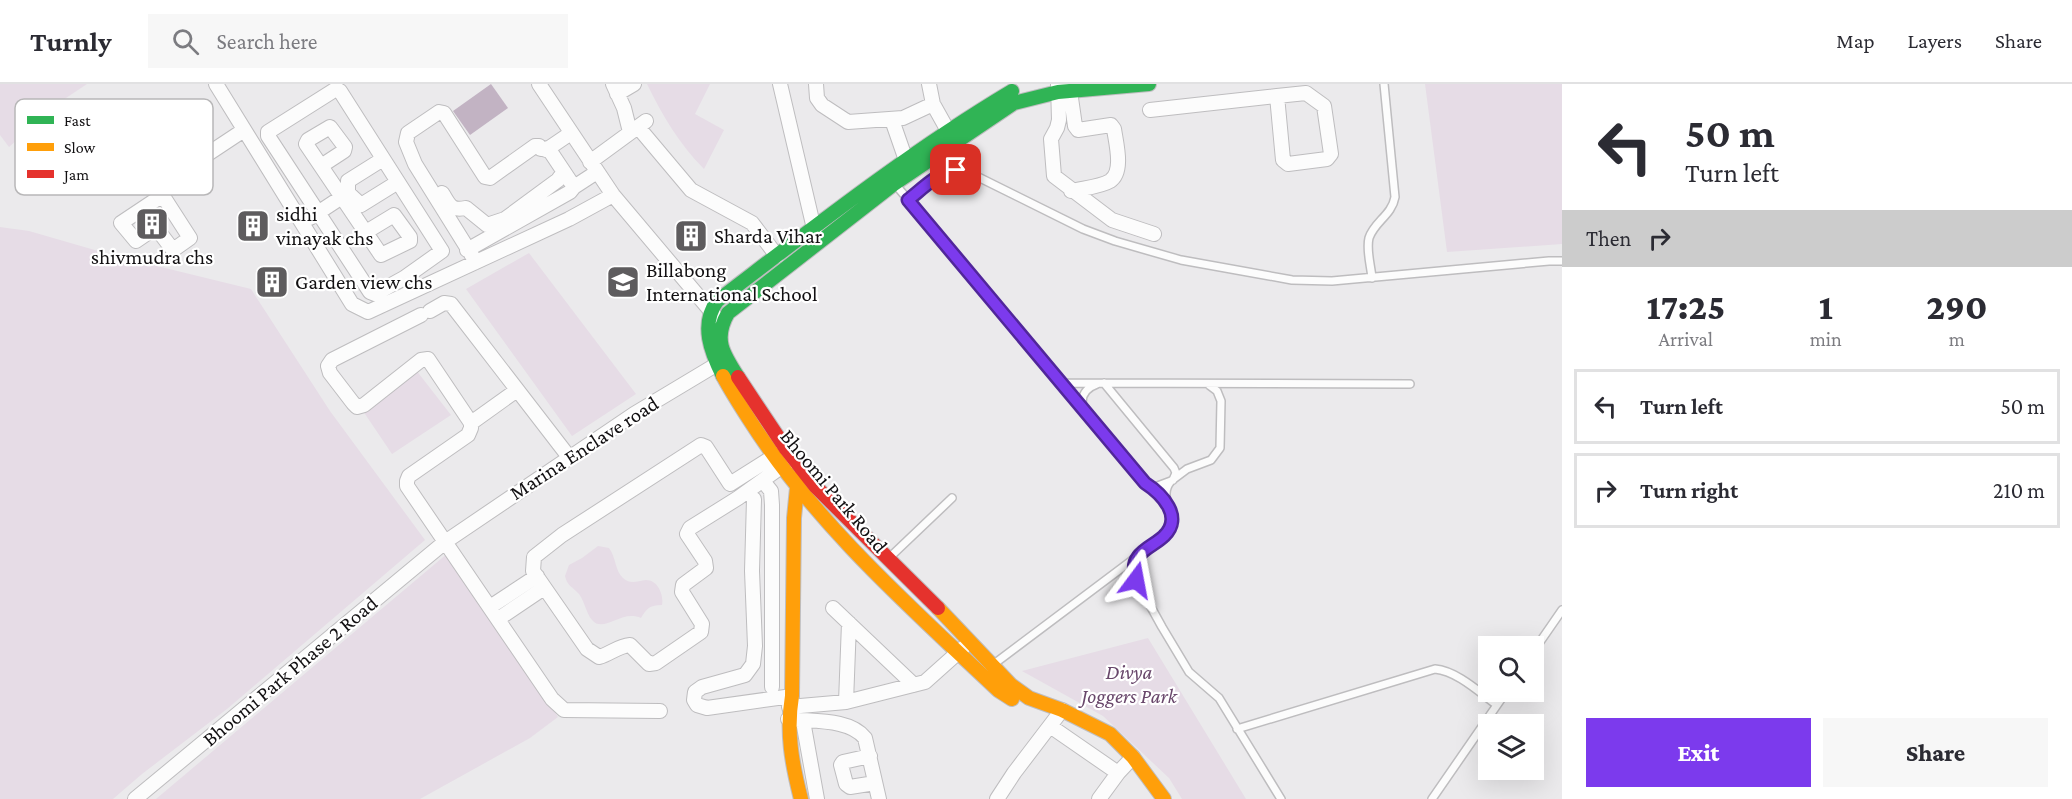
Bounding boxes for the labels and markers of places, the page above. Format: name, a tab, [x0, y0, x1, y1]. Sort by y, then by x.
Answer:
pin	[930, 144, 981, 195]
place label: sidhi vinayak chs	[275, 202, 373, 250]
building icon: shivmudra chs	[134, 206, 170, 242]
building icon: sidhi vinayak chs	[235, 208, 271, 244]
building icon: Sharda Vihar	[673, 218, 709, 254]
place label: Sharda Vihar	[714, 224, 823, 248]
place label: shivmudra chs	[91, 245, 213, 269]
place label: Billabong International School	[646, 258, 818, 306]
building icon: Garden view chs	[254, 264, 290, 300]
school or university icon: Billabong International School	[605, 264, 641, 300]
place label: Garden view chs	[295, 270, 432, 294]

